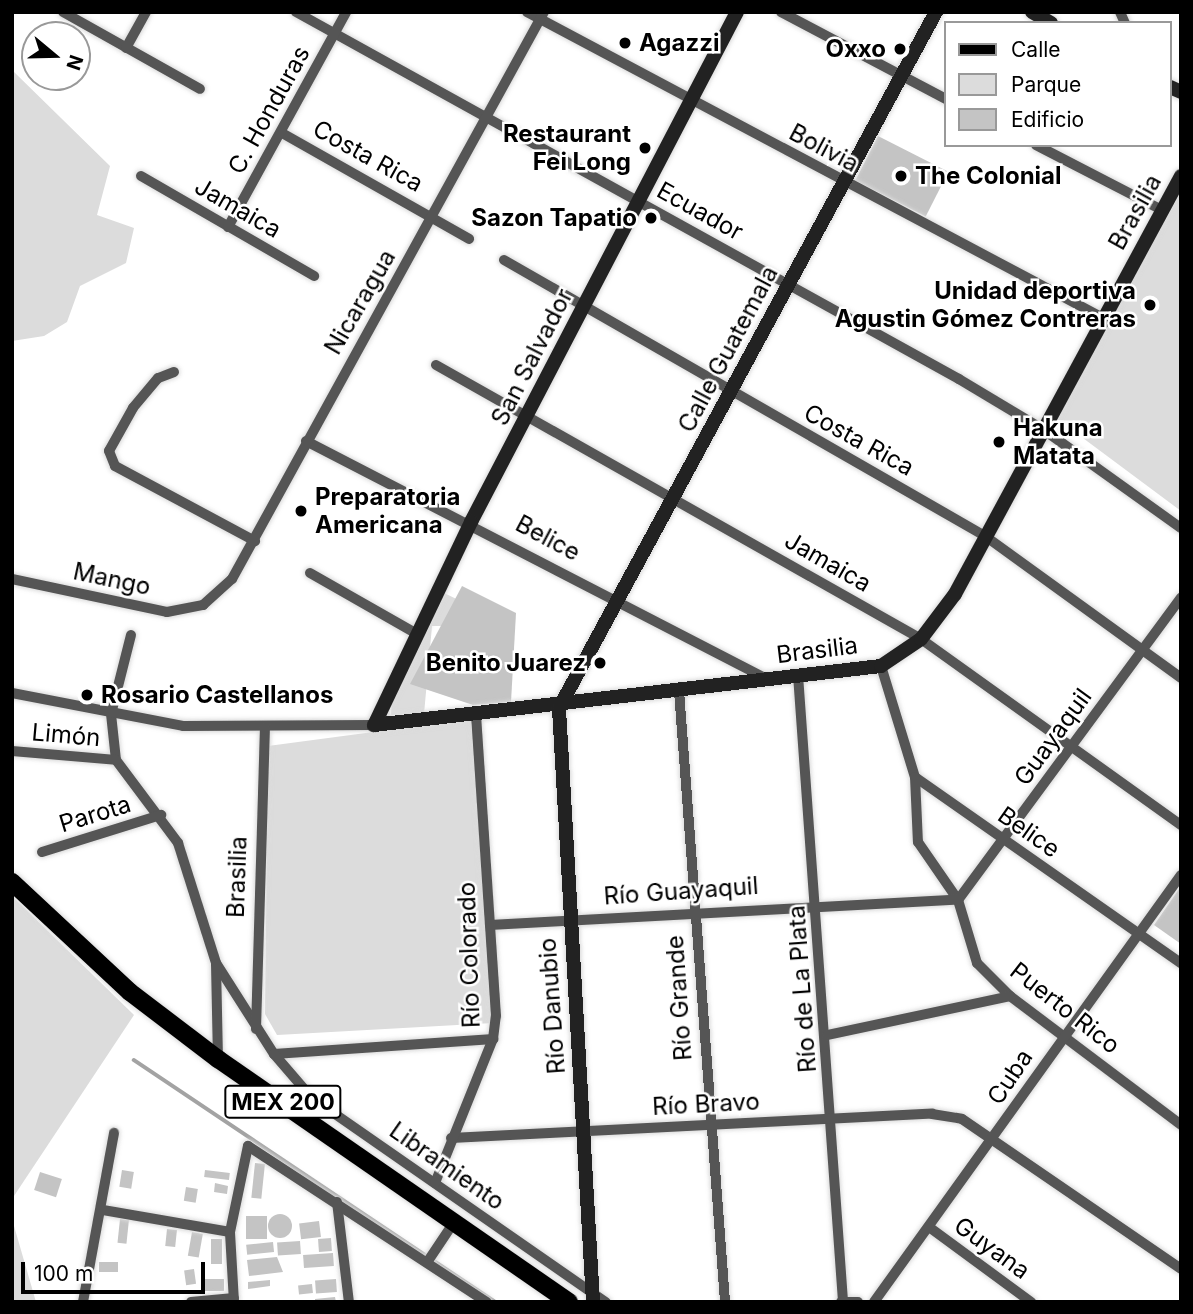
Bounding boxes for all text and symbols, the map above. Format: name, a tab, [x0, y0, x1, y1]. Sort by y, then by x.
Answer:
north arrow	[21, 21, 91, 91]
legend	[944, 21, 1172, 147]
place label: Agazzi	[639, 29, 719, 57]
marker: Agazzi	[617, 35, 633, 51]
place label: Oxxo	[825, 35, 886, 63]
text: Calle	[1011, 37, 1061, 62]
street label: C. Honduras	[222, 41, 316, 179]
marker: Oxxo	[892, 41, 908, 57]
text: N	[61, 52, 88, 73]
text: Parque	[1011, 72, 1081, 97]
text: Edificio	[1011, 107, 1084, 132]
street label: Costa Rica	[308, 114, 428, 198]
street label: Bolivia	[784, 118, 864, 178]
place label: Restaurant Fei Long	[503, 120, 631, 176]
marker: Restaurant Fei Long	[637, 140, 653, 156]
place label: The Colonial	[915, 162, 1062, 190]
marker: The Colonial	[893, 168, 909, 184]
street label: Brasilia	[1103, 169, 1167, 255]
street label: Jamaica	[190, 172, 286, 244]
street label: Ecuador	[652, 176, 748, 246]
place label: Sazon Tapatio	[471, 204, 637, 232]
marker: Sazon Tapatio	[643, 210, 659, 226]
street label: Nicaragua	[318, 244, 402, 360]
street label: Calle Guatemala	[672, 261, 784, 437]
place label: Unidad deportiva Agustin Gómez Contreras	[835, 277, 1136, 333]
street label: San Salvador	[485, 284, 579, 430]
marker: Unidad deportiva Agustin Gómez Contreras	[1142, 297, 1158, 313]
street label: Costa Rica	[799, 398, 919, 482]
place label: Hakuna Matata	[1013, 414, 1103, 470]
marker: Hakuna Matata	[991, 434, 1007, 450]
place label: Preparatoria Americana	[315, 483, 460, 539]
marker: Preparatoria Americana	[293, 503, 309, 519]
street label: Belice	[511, 509, 585, 567]
street label: Jamaica	[780, 526, 876, 598]
street label: Mango	[71, 557, 153, 601]
street label: Brasilia	[775, 631, 859, 669]
place label: Benito Juarez	[426, 649, 586, 677]
marker: Benito Juarez	[592, 655, 608, 671]
place label: Rosario Castellanos	[101, 681, 333, 709]
street label: Guayaquil	[1008, 683, 1098, 791]
marker: Rosario Castellanos	[79, 687, 95, 703]
street label: Limón	[30, 718, 102, 752]
street label: Parota	[56, 790, 134, 838]
street label: Belice	[992, 800, 1066, 864]
street label: Brasilia	[221, 836, 253, 918]
street label: Río Guayaquil	[603, 871, 759, 911]
street label: Río Colorado	[452, 881, 486, 1029]
street label: Río de La Plata	[782, 904, 822, 1074]
street label: Río Grande	[660, 934, 698, 1062]
street label: Río Danubio	[533, 937, 571, 1075]
street label: Puerto Rico	[1005, 956, 1125, 1060]
street label: Cuba	[981, 1044, 1039, 1110]
road number: MEX 200	[224, 1082, 342, 1121]
street label: Río Bravo	[651, 1087, 761, 1121]
street label: Libramiento	[384, 1116, 510, 1216]
street label: Guyana	[949, 1211, 1035, 1285]
scale bar	[24, 1248, 208, 1292]
text: 100 m	[34, 1261, 93, 1286]

